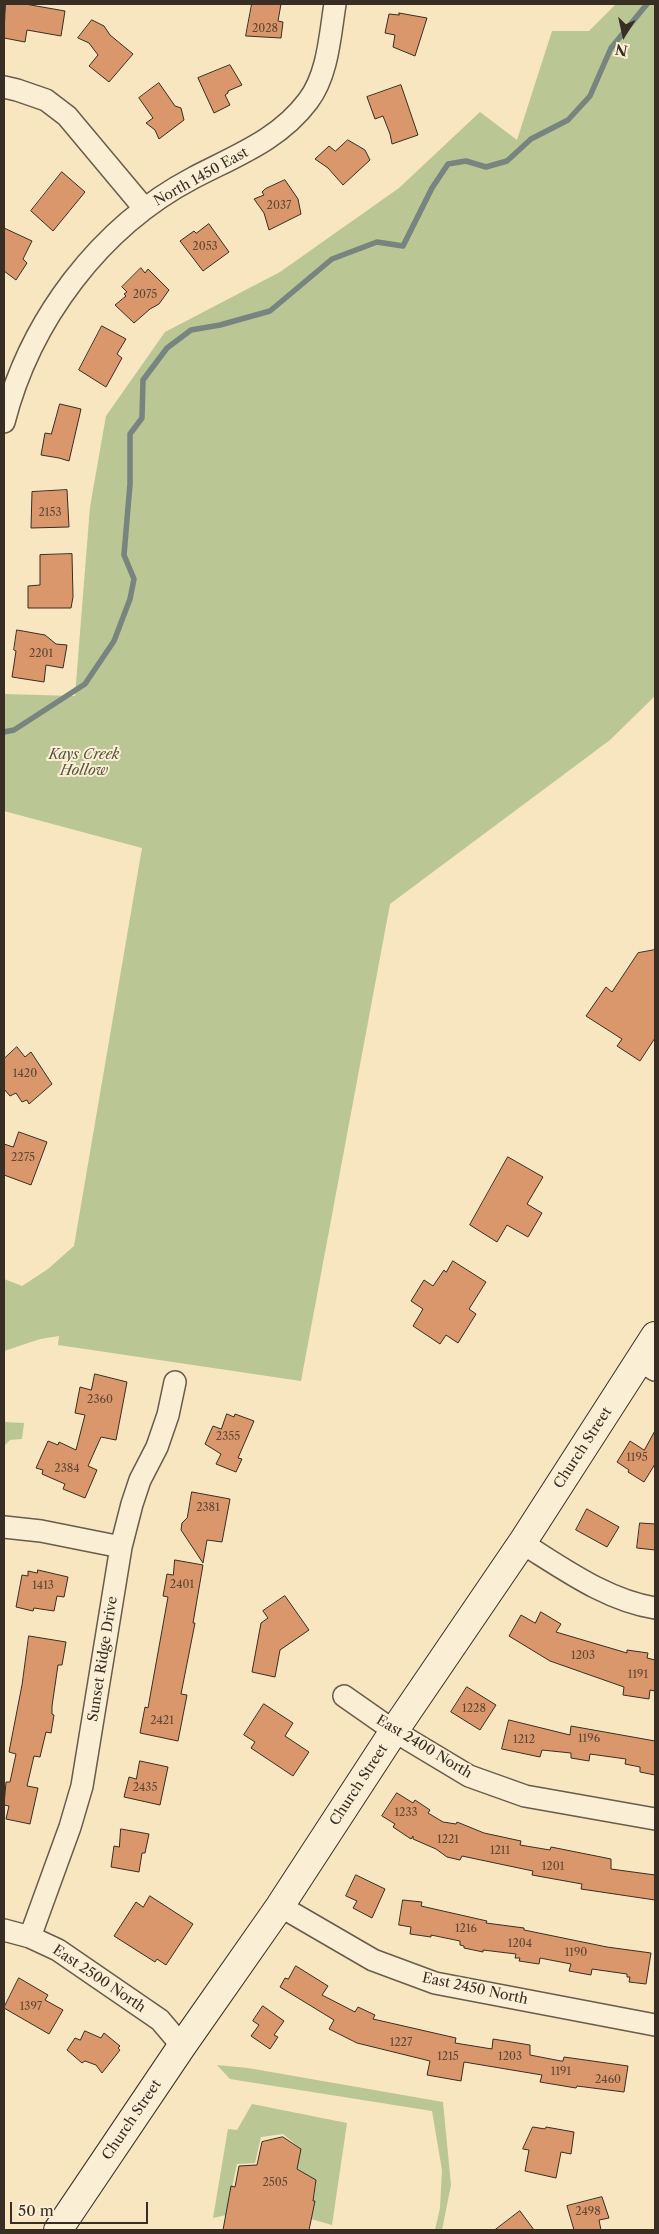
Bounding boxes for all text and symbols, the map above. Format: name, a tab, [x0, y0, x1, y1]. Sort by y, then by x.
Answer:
north arrow	[599, 10, 649, 60]
house number: 2028	[252, 22, 278, 36]
text: N	[614, 40, 629, 60]
street label: North 1450 East	[151, 144, 251, 210]
house number: 2037	[267, 199, 291, 213]
house number: 2053	[192, 240, 218, 254]
house number: 2075	[133, 288, 157, 302]
house number: 2153	[39, 506, 61, 520]
house number: 2201	[29, 647, 53, 661]
park label: Kays Creek Hollow	[49, 747, 119, 780]
house number: 1420	[13, 1067, 37, 1081]
house number: 2275	[11, 1151, 35, 1165]
house number: 2360	[87, 1393, 113, 1407]
street label: Church Street	[551, 1404, 615, 1492]
house number: 2355	[216, 1430, 240, 1444]
house number: 1195	[626, 1451, 648, 1465]
house number: 2384	[54, 1462, 80, 1476]
house number: 2381	[196, 1501, 220, 1515]
house number: 2401	[170, 1578, 194, 1592]
house number: 1413	[32, 1579, 54, 1593]
street label: Sunset Ridge Drive	[85, 1595, 121, 1723]
house number: 1203	[571, 1649, 595, 1663]
house number: 1191	[628, 1668, 648, 1682]
house number: 1228	[462, 1702, 486, 1716]
street label: East 2400 North	[373, 1712, 475, 1782]
house number: 2421	[150, 1714, 174, 1728]
house number: 1196	[578, 1732, 600, 1746]
house number: 1212	[513, 1733, 535, 1747]
street label: Church Street	[327, 1741, 391, 1829]
house number: 2435	[133, 1781, 157, 1795]
house number: 1233	[394, 1806, 418, 1820]
house number: 1221	[437, 1833, 459, 1847]
house number: 1211	[490, 1844, 510, 1858]
house number: 1201	[542, 1860, 564, 1874]
house number: 1216	[455, 1922, 477, 1936]
house number: 1204	[508, 1937, 532, 1951]
street label: East 2500 North	[49, 1942, 149, 2016]
house number: 1190	[565, 1946, 587, 1960]
street label: East 2450 North	[421, 1970, 529, 2008]
house number: 1397	[20, 2000, 42, 2014]
house number: 1227	[390, 2036, 412, 2050]
house number: 1215	[437, 2050, 459, 2064]
house number: 1203	[498, 2050, 522, 2064]
house number: 1191	[551, 2065, 571, 2079]
house number: 2460	[595, 2073, 621, 2087]
street label: Church Street	[99, 2077, 165, 2163]
house number: 2505	[262, 2176, 288, 2190]
scale bar	[12, 2192, 150, 2224]
text: 50 m	[18, 2201, 54, 2220]
house number: 2498	[575, 2205, 601, 2219]

